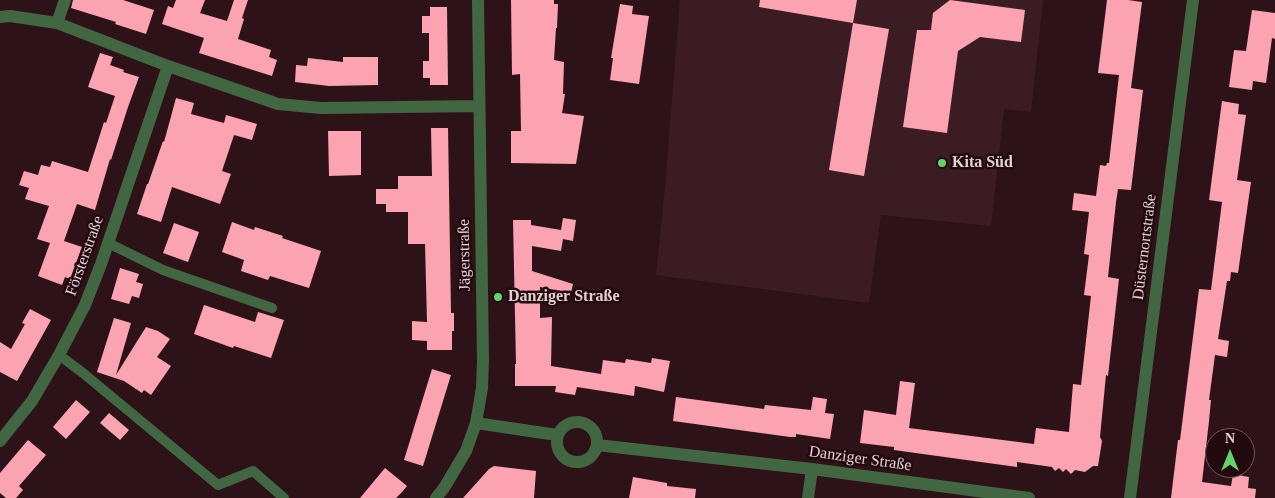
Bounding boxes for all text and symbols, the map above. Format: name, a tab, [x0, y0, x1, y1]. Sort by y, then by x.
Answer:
place label: Kita Süd	[952, 153, 1013, 173]
marker: Kita Süd	[936, 157, 948, 169]
street label: Düsternortstraße	[1129, 193, 1161, 301]
street label: Försterstraße	[62, 213, 108, 299]
street label: Jägerstraße	[455, 219, 475, 291]
place label: Danziger Straße	[508, 287, 620, 307]
marker: Danziger Straße	[492, 291, 504, 303]
north arrow	[1205, 428, 1255, 478]
text: N	[1225, 431, 1235, 446]
street label: Danziger Straße	[807, 442, 913, 476]

